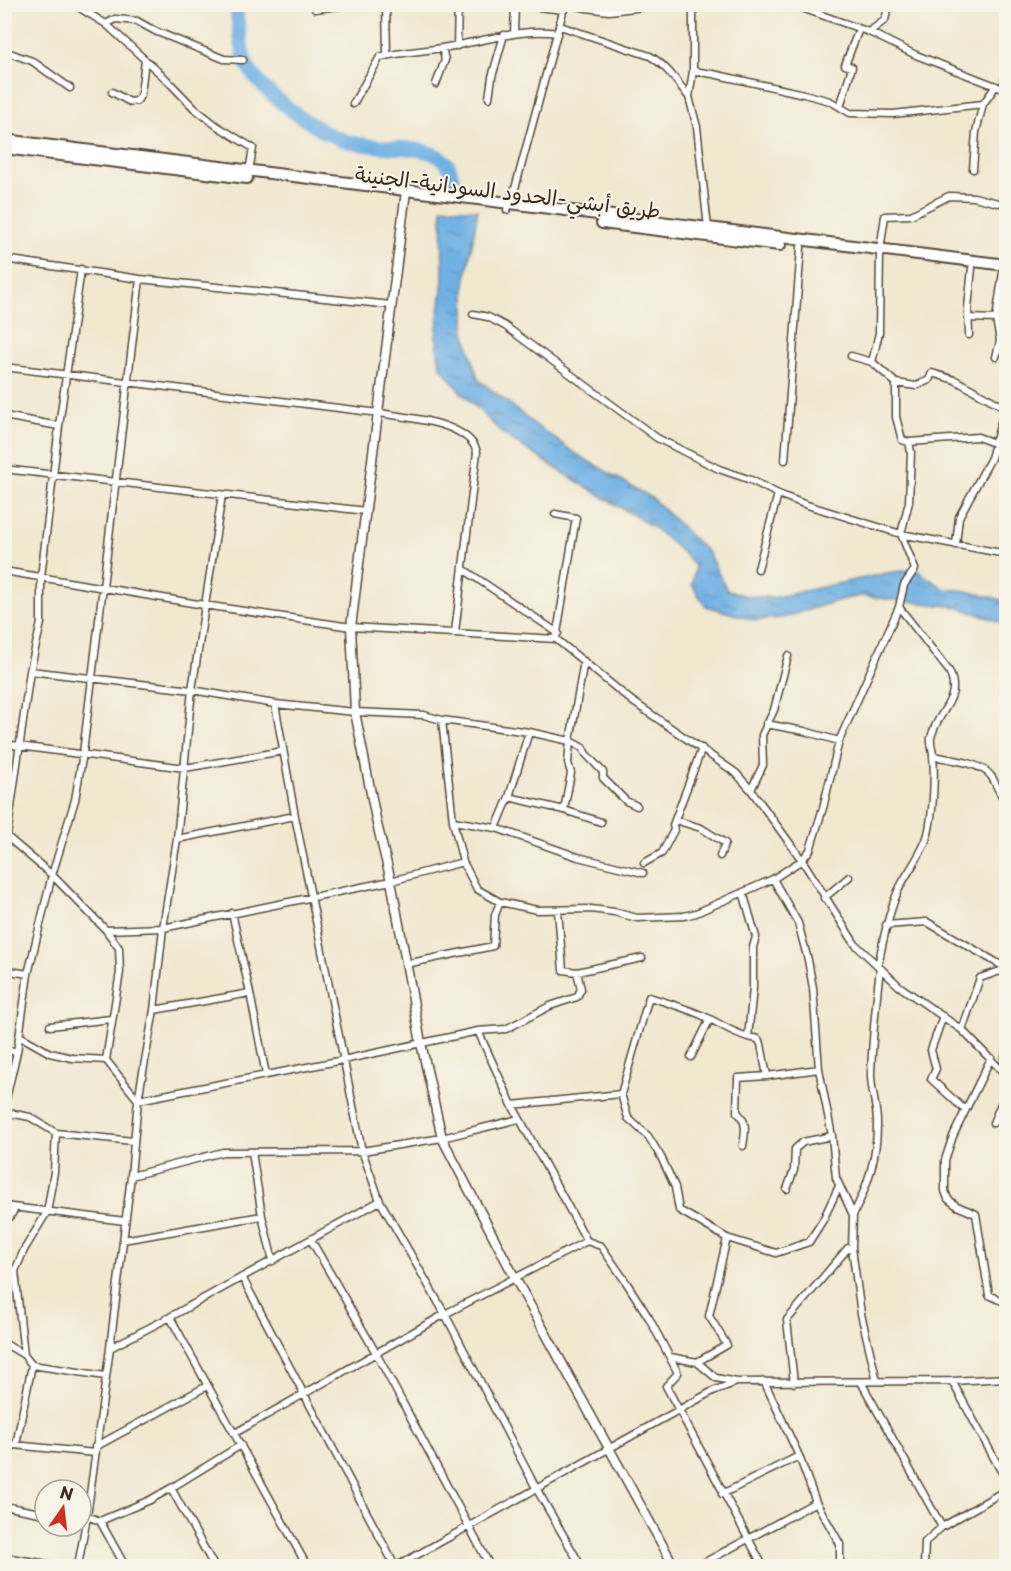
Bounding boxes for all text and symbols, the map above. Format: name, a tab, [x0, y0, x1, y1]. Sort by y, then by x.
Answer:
street label: طريق أبشي-الحدود السودانية-الجنينة	[353, 156, 663, 231]
north arrow	[33, 1478, 93, 1538]
text: N	[58, 1479, 76, 1506]

